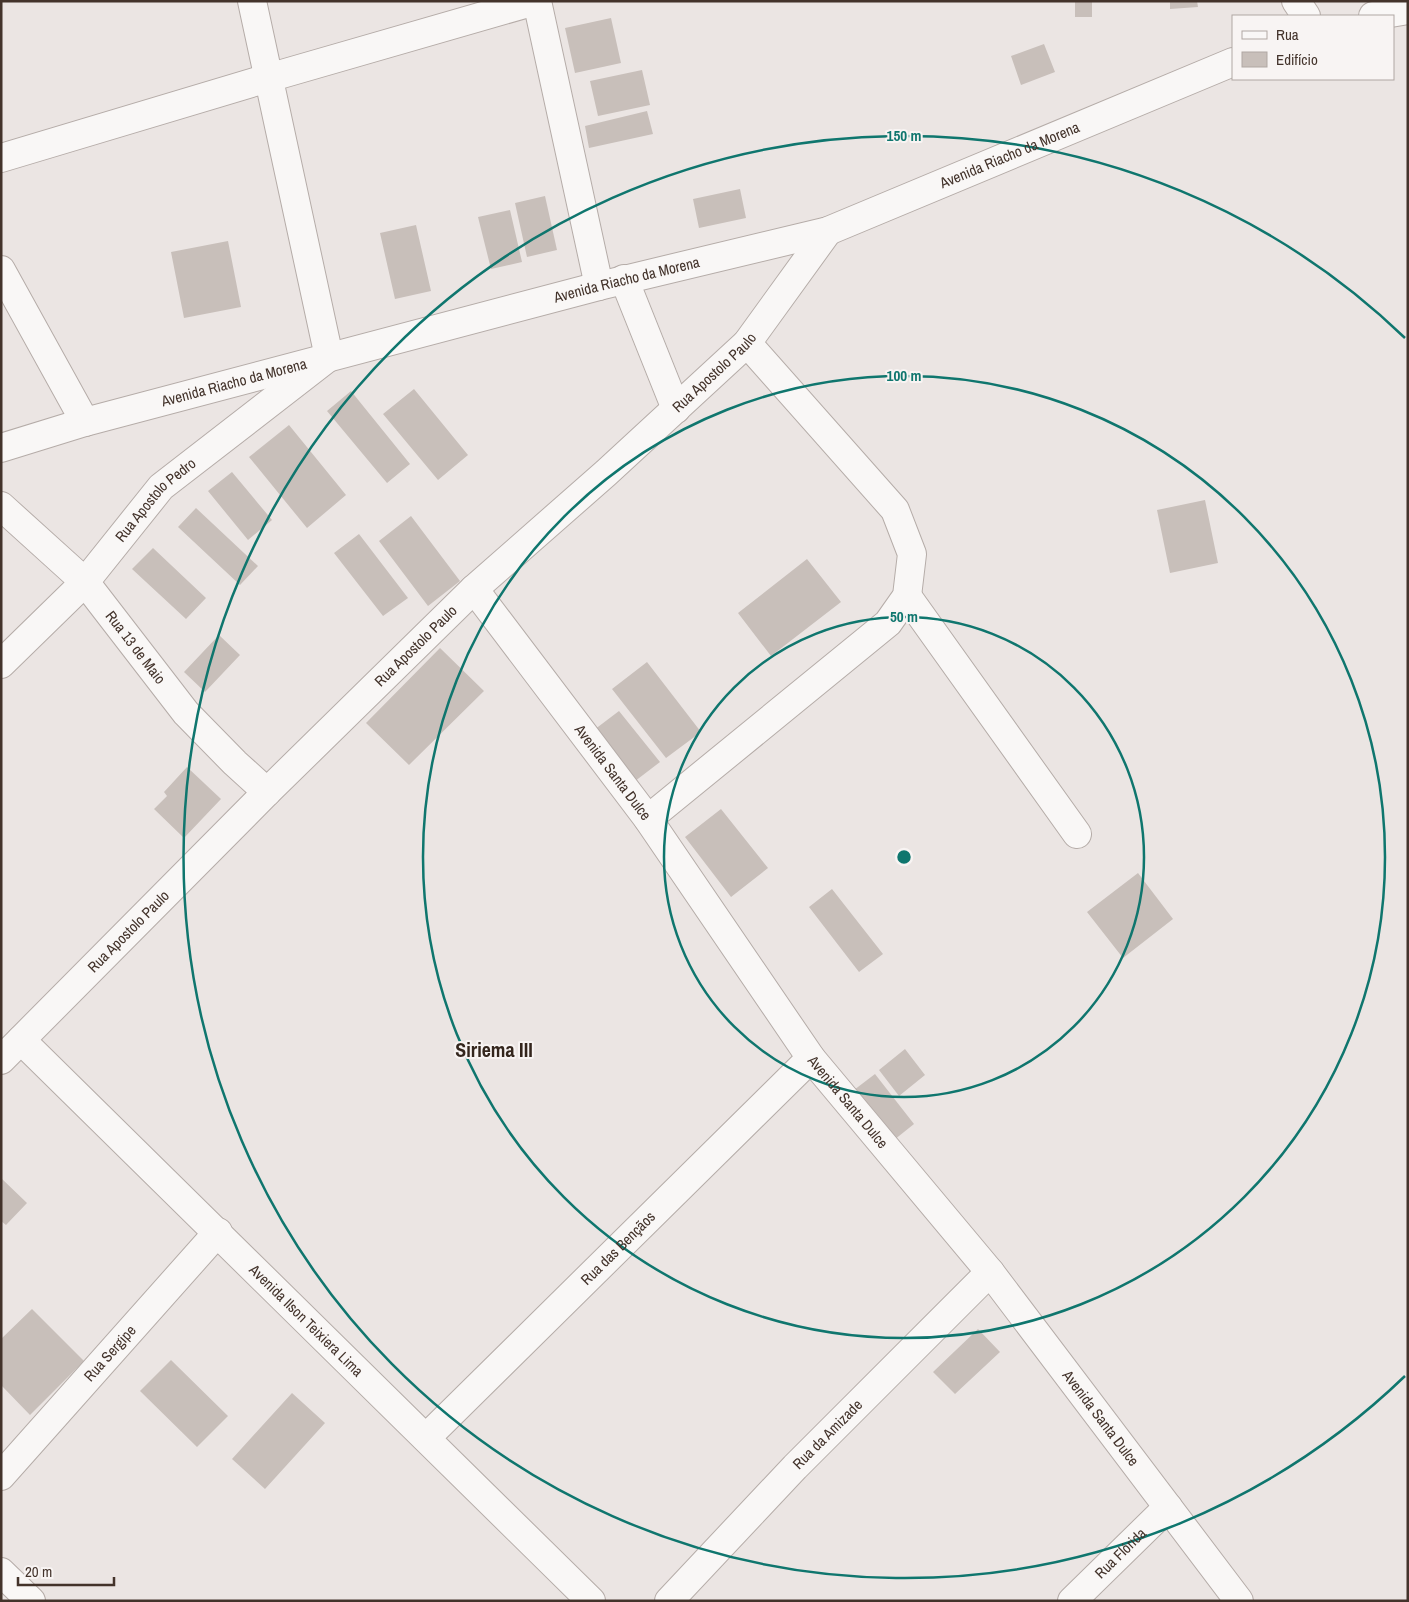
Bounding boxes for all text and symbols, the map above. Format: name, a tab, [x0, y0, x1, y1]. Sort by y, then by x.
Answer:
legend	[1232, 15, 1394, 80]
text: Rua	[1276, 24, 1299, 45]
text: Edifício	[1276, 49, 1318, 70]
street label: Avenida Riacho da Morena	[935, 116, 1083, 194]
text: 150 m	[887, 125, 921, 146]
street label: Avenida Riacho da Morena	[550, 251, 702, 308]
street label: Rua Apostolo Paulo	[667, 328, 761, 417]
street label: Avenida Riacho da Morena	[158, 353, 309, 412]
text: 100 m	[887, 365, 921, 386]
street label: Rua Apostolo Pedro	[110, 453, 200, 546]
street label: Rua Apostolo Paulo	[369, 600, 462, 691]
street label: Rua 13 de Maio	[101, 606, 171, 688]
text: 50 m	[890, 606, 918, 627]
street label: Avenida Santa Dulce	[569, 719, 656, 825]
centre of rings	[895, 848, 913, 866]
street label: Rua Apostolo Paulo	[83, 885, 174, 977]
district label: Siriema III	[455, 1036, 533, 1063]
street label: Avenida Santa Dulce	[802, 1050, 893, 1153]
street label: Rua das Bençãos	[576, 1206, 660, 1290]
street label: Avenida Ilson Teixiera Lima	[244, 1259, 368, 1381]
street label: Rua Sergipe	[79, 1320, 141, 1386]
street label: Avenida Santa Dulce	[1057, 1365, 1144, 1470]
street label: Rua da Amizade	[788, 1394, 867, 1474]
street label: Rua Flórida	[1090, 1523, 1151, 1583]
scale bar	[18, 1554, 114, 1586]
text: 20 m	[25, 1561, 52, 1582]

